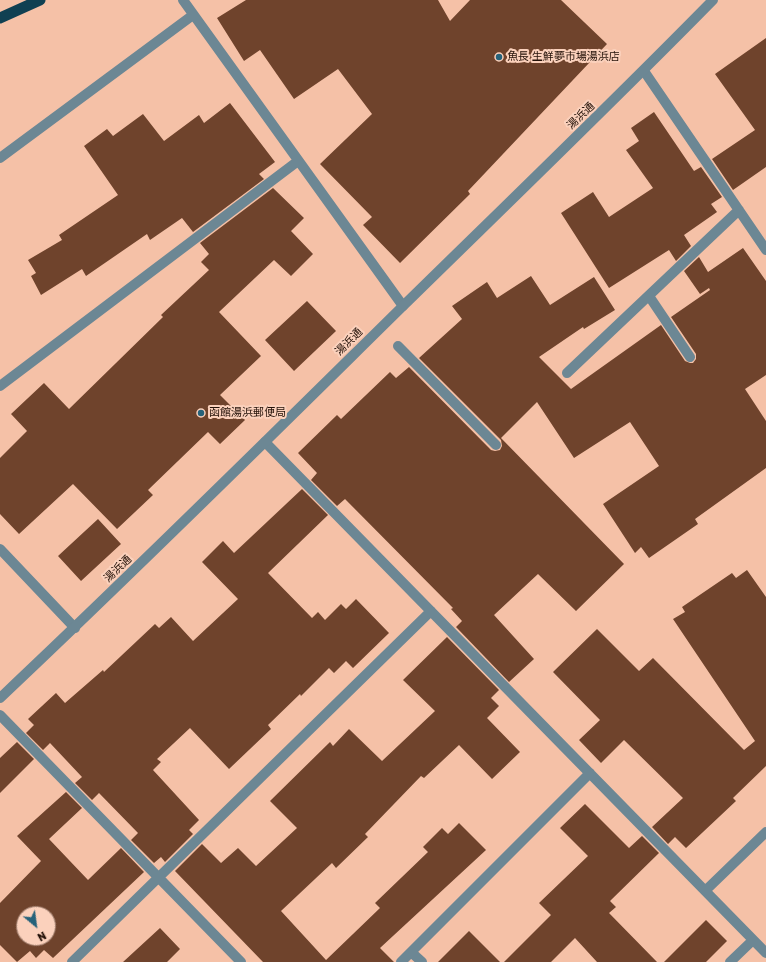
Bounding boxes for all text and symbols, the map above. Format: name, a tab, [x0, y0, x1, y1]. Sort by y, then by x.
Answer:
place label: 魚長 生鮮夢市場湯浜店	[507, 50, 620, 64]
marker: 魚長 生鮮夢市場湯浜店	[494, 52, 504, 62]
street label: 湯浜通	[565, 100, 597, 132]
street label: 湯浜通	[333, 326, 365, 358]
place label: 函館湯浜郵便局	[209, 406, 286, 420]
marker: 函館湯浜郵便局	[196, 408, 206, 418]
street label: 湯浜通	[102, 553, 134, 585]
north arrow	[16, 906, 56, 946]
text: N	[35, 928, 48, 944]

